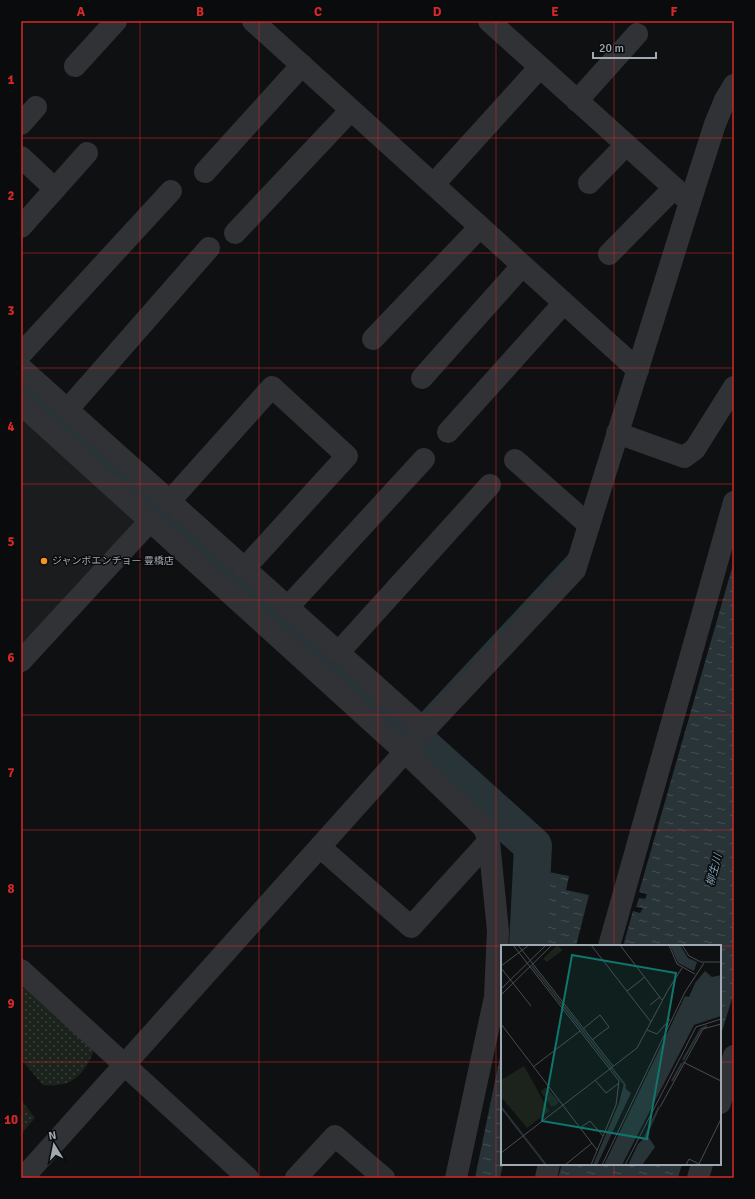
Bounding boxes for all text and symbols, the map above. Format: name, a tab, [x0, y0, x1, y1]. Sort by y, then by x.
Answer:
text: A	[77, 4, 86, 20]
text: B	[196, 4, 204, 20]
text: C	[314, 4, 322, 20]
text: D	[433, 4, 442, 20]
text: E	[551, 4, 559, 20]
text: F	[671, 4, 678, 20]
scale bar	[593, 34, 656, 60]
text: 20 m	[599, 41, 624, 56]
text: 1	[7, 72, 15, 88]
text: 2	[7, 188, 15, 204]
text: 3	[7, 303, 15, 319]
text: 4	[7, 419, 15, 435]
text: 5	[7, 534, 15, 550]
place label: ジャンボエンチョー 豊橋店	[52, 555, 174, 567]
marker: ジャンボエンチョー 豊橋店	[39, 556, 49, 566]
text: 6	[7, 650, 15, 666]
text: 7	[7, 765, 15, 781]
water label: 柳生川	[703, 851, 725, 888]
text: 8	[7, 881, 15, 897]
inset map	[501, 945, 721, 1165]
text: 9	[7, 996, 15, 1012]
text: 10	[4, 1112, 18, 1128]
north arrow	[34, 1125, 74, 1165]
text: N	[47, 1129, 57, 1143]

